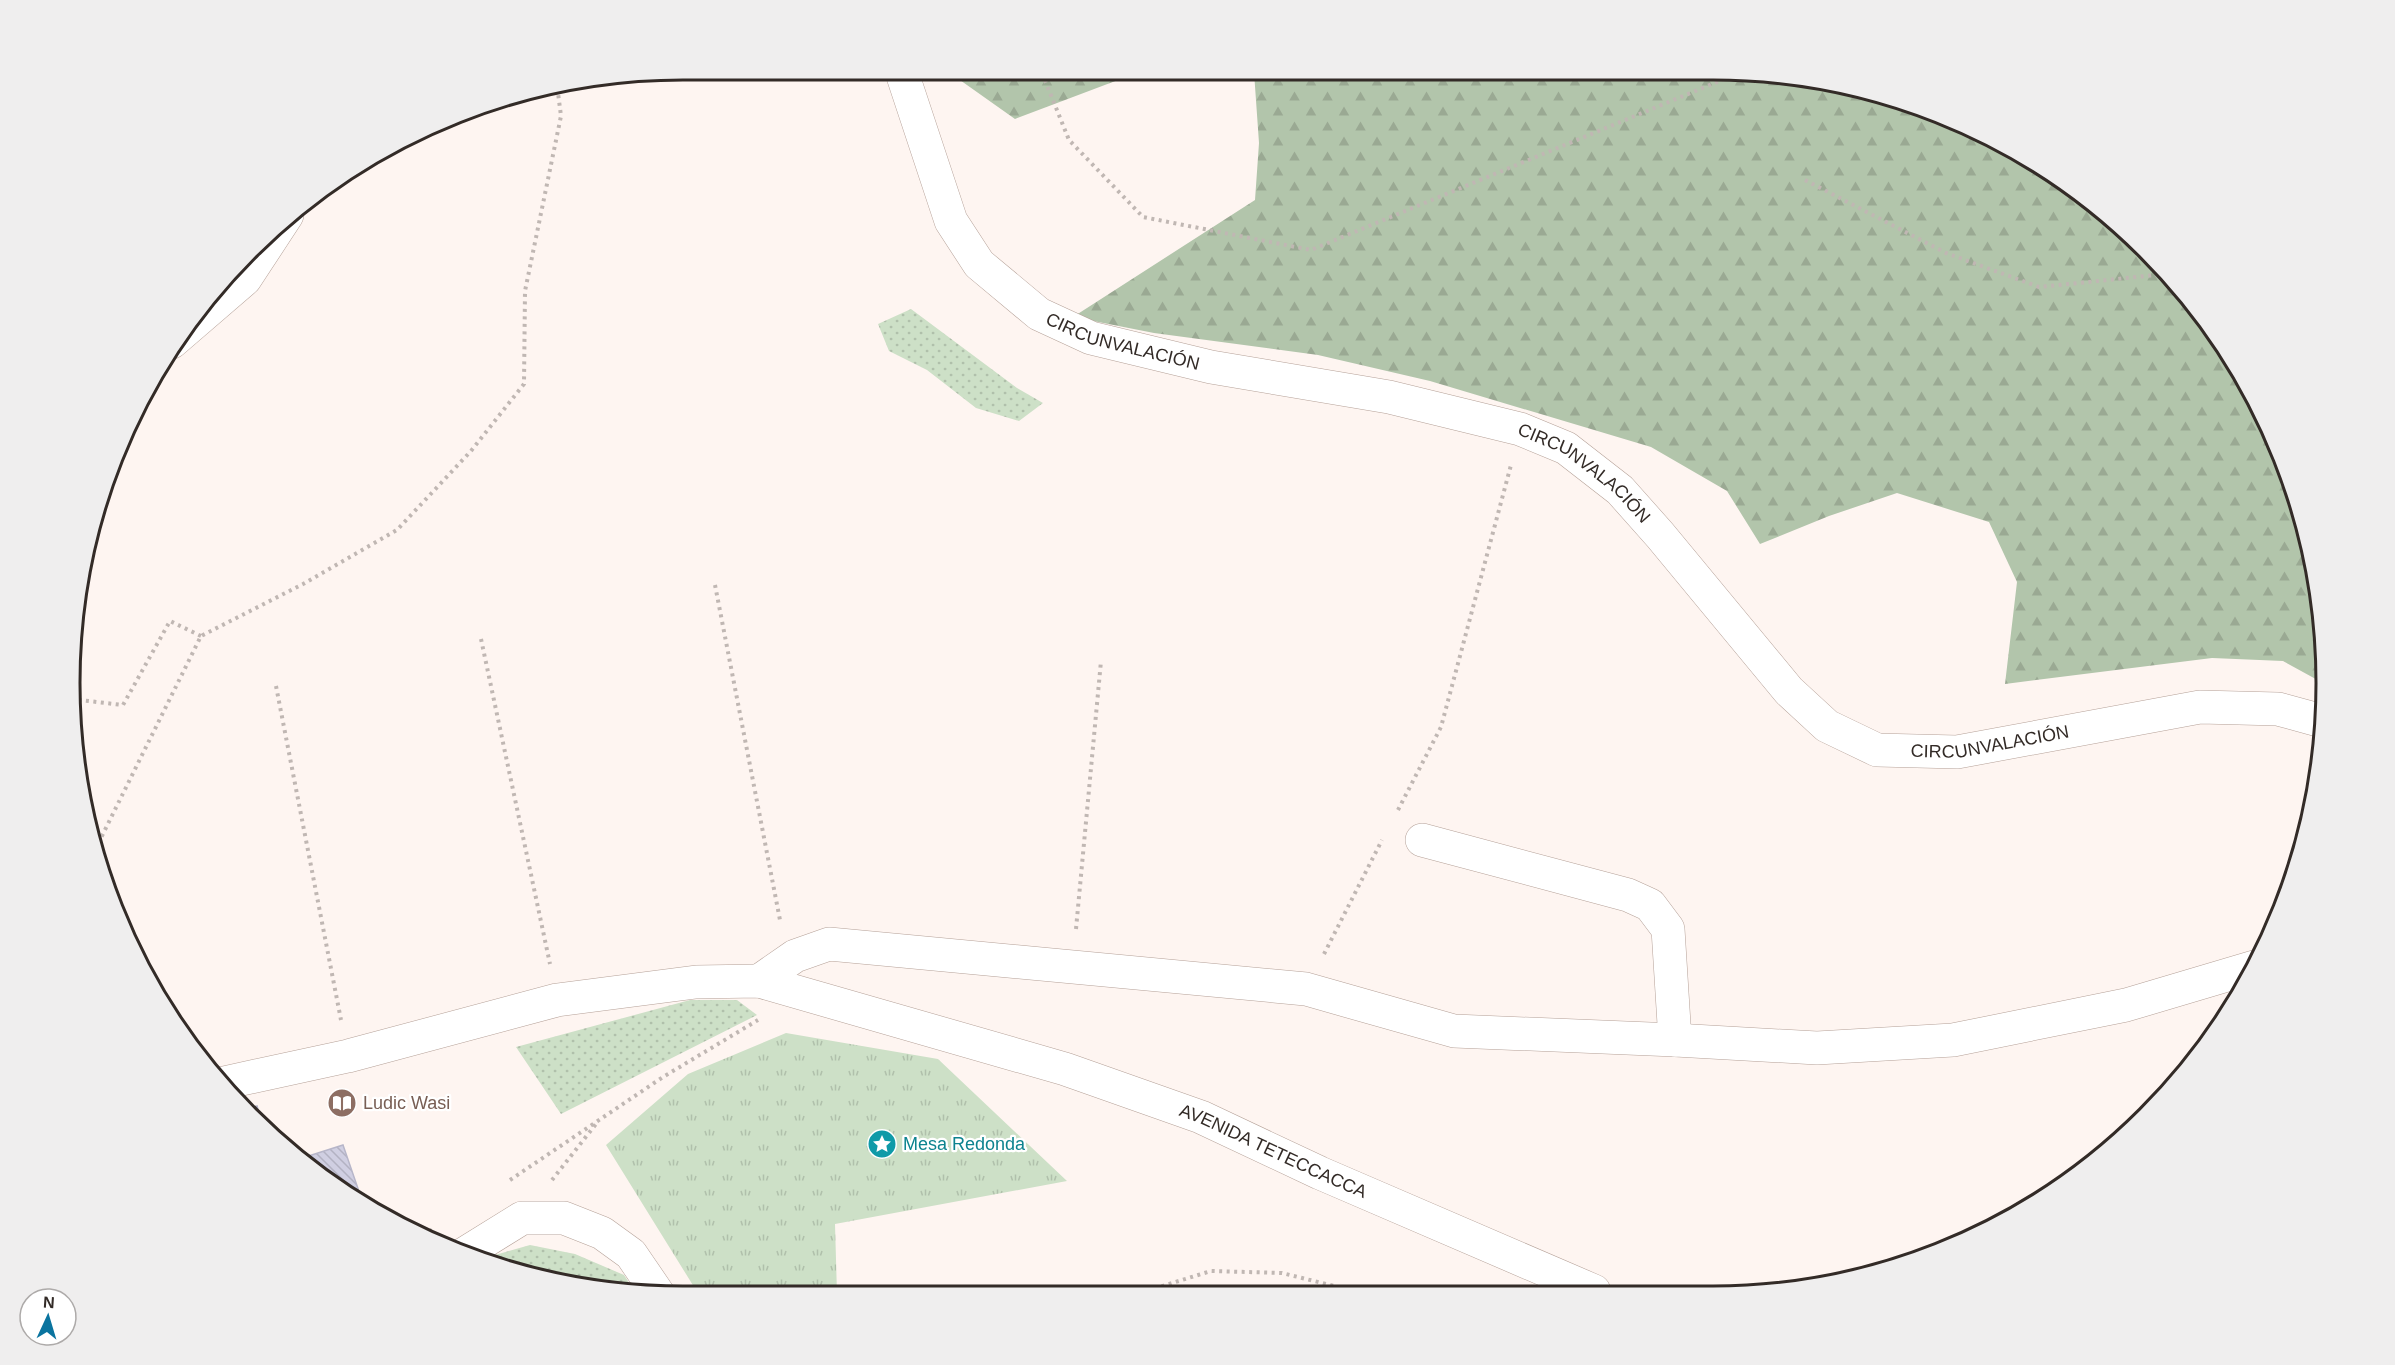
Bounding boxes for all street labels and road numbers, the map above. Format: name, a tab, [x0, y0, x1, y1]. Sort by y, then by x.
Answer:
street label: CIRCUNVALACIÓN	[1043, 309, 1202, 374]
street label: CIRCUNVALACIÓN	[1515, 419, 1654, 527]
street label: CIRCUNVALACIÓN	[1911, 721, 2070, 762]
street label: AVENIDA TETECCACCA	[1177, 1100, 1370, 1202]

